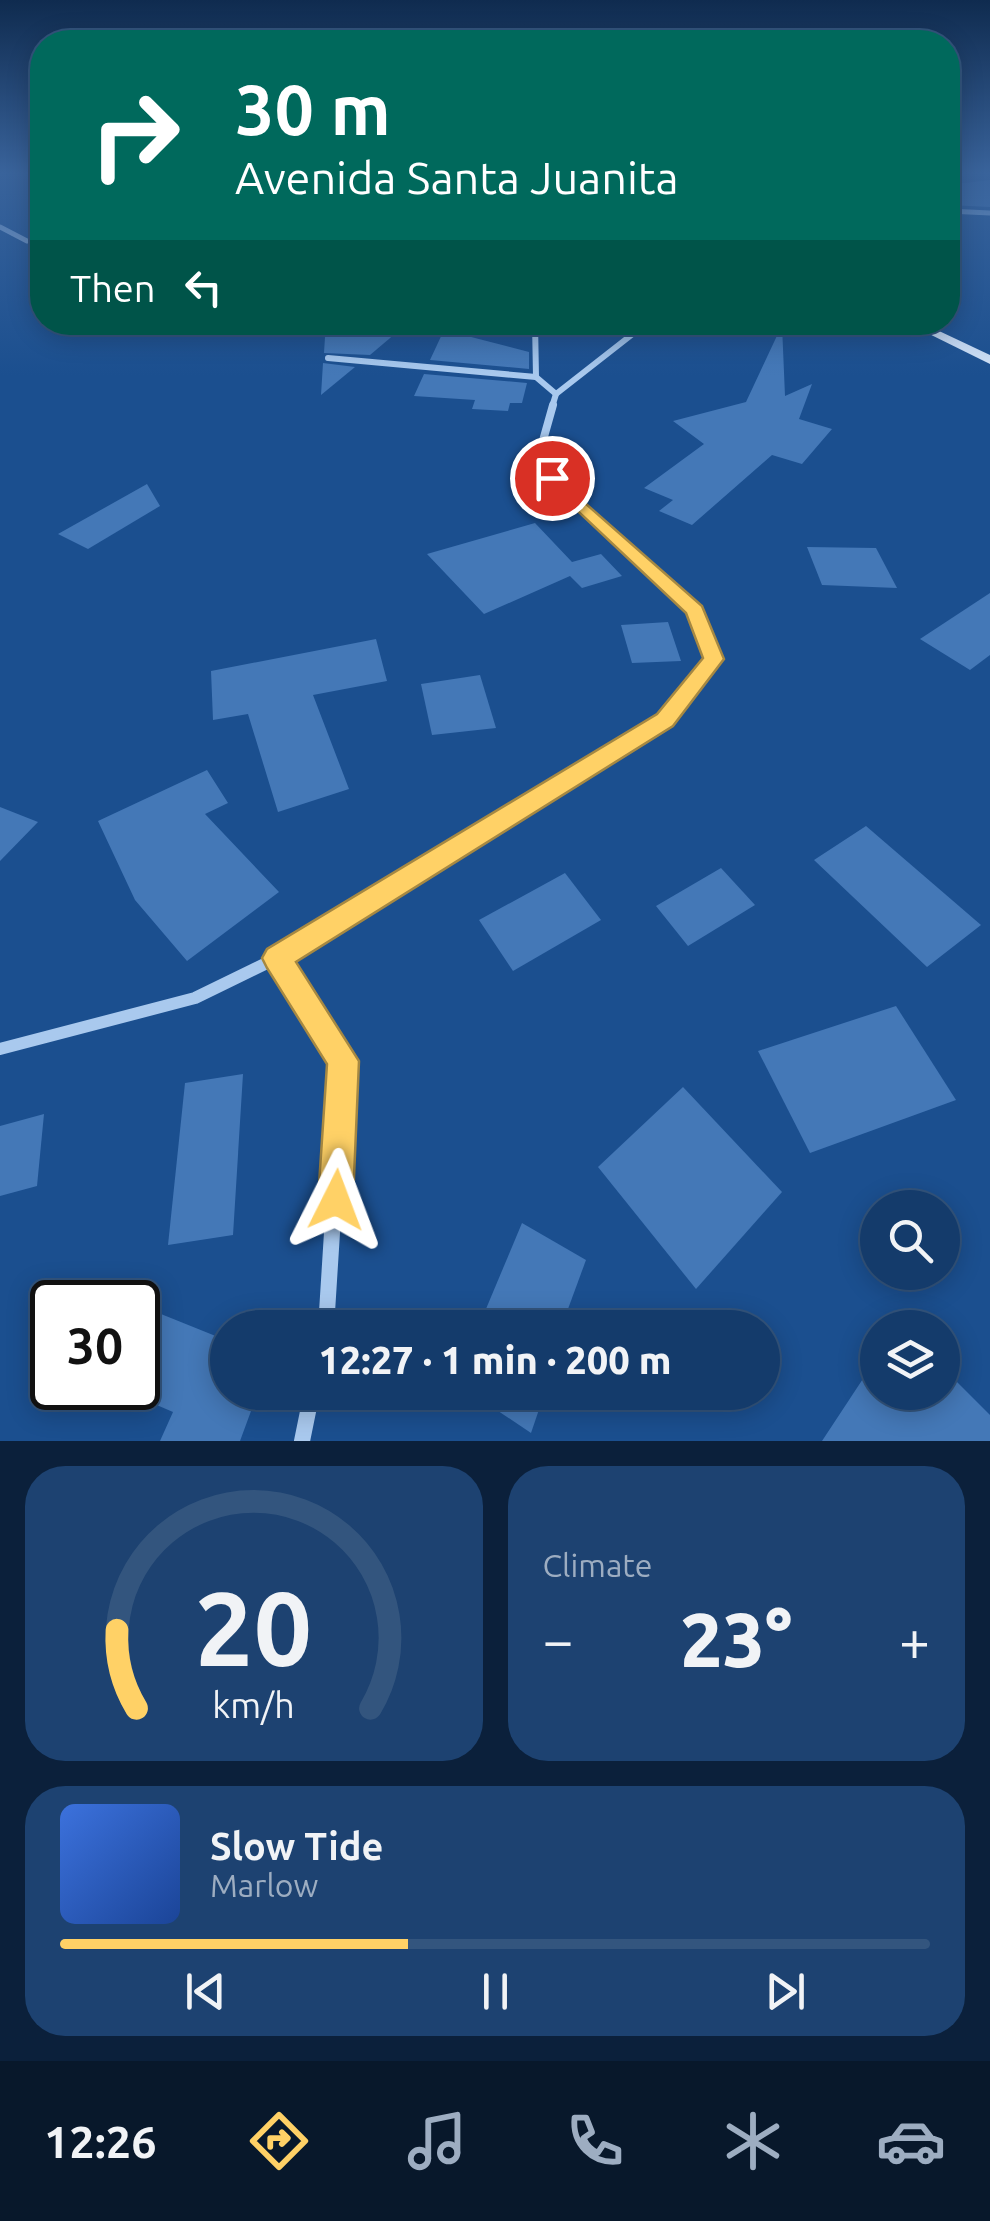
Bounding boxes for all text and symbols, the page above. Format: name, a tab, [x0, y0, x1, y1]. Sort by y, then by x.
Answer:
icon: right	[70, 70, 200, 200]
text: 30 m	[235, 70, 391, 148]
text: Avenida Santa Juanita	[235, 152, 679, 203]
icon: left	[176, 260, 231, 315]
text: Then	[70, 267, 156, 309]
pin	[510, 436, 595, 521]
icon: arrive	[525, 451, 580, 506]
position arrow	[284, 1148, 388, 1252]
map controls	[860, 1190, 960, 1410]
button: search	[860, 1190, 960, 1290]
speed limit sign: 30	[30, 1280, 160, 1410]
button: layers	[860, 1310, 960, 1410]
text: 12:27 · 1 min · 200 m	[318, 1339, 672, 1381]
text: Climate	[543, 1547, 653, 1583]
text: 20	[195, 1569, 312, 1686]
text: 23°	[680, 1597, 792, 1681]
text: −	[543, 1609, 574, 1670]
text: +	[899, 1609, 930, 1670]
text: km/h	[212, 1685, 295, 1725]
text: Slow Tide	[210, 1825, 383, 1867]
text: Marlow	[210, 1867, 318, 1903]
icon: previous	[178, 1964, 233, 2019]
icon: pause	[468, 1964, 523, 2019]
icon: next	[758, 1964, 813, 2019]
icon: directions	[244, 2106, 314, 2176]
icon: music	[402, 2106, 472, 2176]
icon: phone	[560, 2106, 630, 2176]
icon: climate	[718, 2106, 788, 2176]
icon: car	[876, 2106, 946, 2176]
text: 12:26	[44, 2116, 157, 2167]

